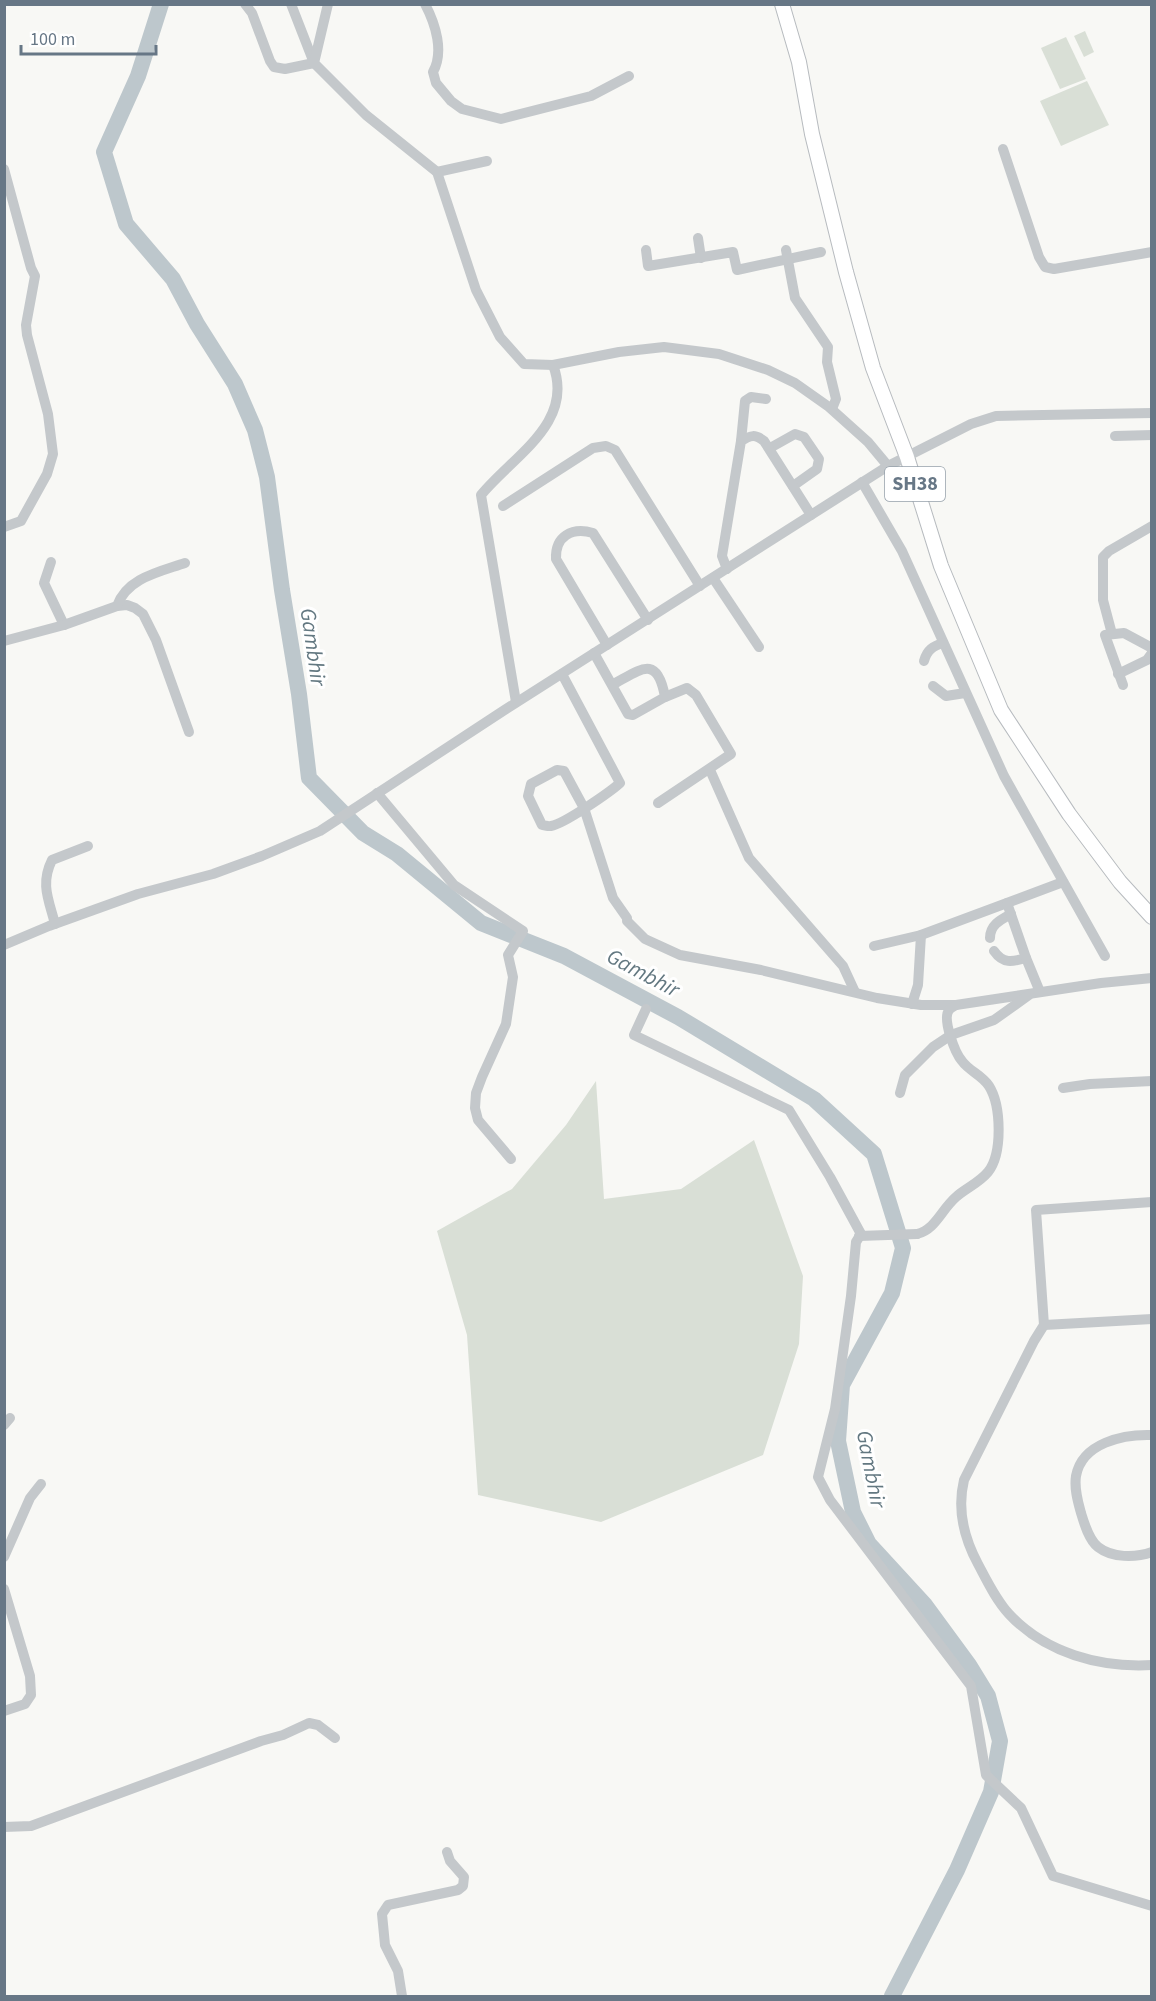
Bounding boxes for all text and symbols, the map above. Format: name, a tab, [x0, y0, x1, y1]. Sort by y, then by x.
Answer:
scale bar	[21, 18, 156, 56]
text: 100 m	[30, 27, 75, 52]
road number: SH38	[885, 467, 945, 501]
water label: Gambhir	[292, 606, 335, 689]
water label: Gambhir	[601, 940, 686, 1006]
water label: Gambhir	[848, 1427, 894, 1512]

